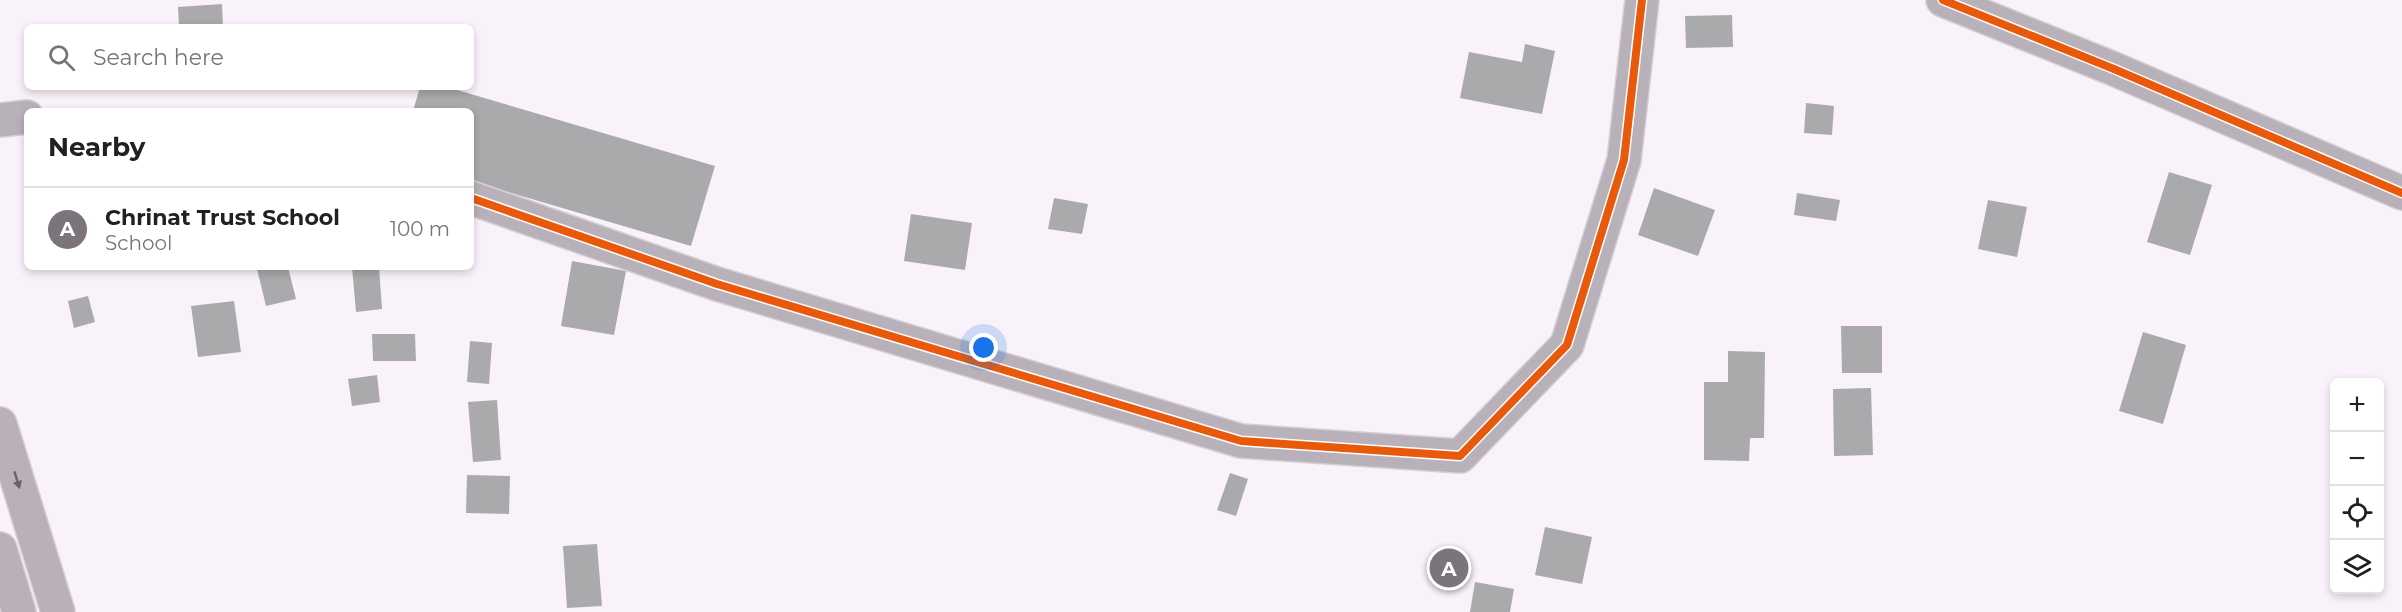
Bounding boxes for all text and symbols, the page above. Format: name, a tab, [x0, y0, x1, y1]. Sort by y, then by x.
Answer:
search box	[24, 24, 474, 90]
icon: search	[45, 41, 78, 74]
text: Search here	[93, 44, 224, 71]
text: Nearby	[48, 131, 145, 163]
text: Chrinat Trust School	[105, 204, 340, 231]
text: A	[60, 217, 75, 241]
text: 100 m	[390, 217, 450, 241]
text: School	[105, 231, 172, 255]
your location	[969, 333, 998, 362]
map controls	[2330, 378, 2384, 594]
button: +	[2330, 378, 2384, 432]
button: −	[2330, 432, 2384, 486]
one-way arrow	[13, 471, 22, 489]
button: locate	[2330, 486, 2384, 540]
button: layers	[2330, 540, 2384, 594]
pin: A	[1430, 546, 1468, 590]

